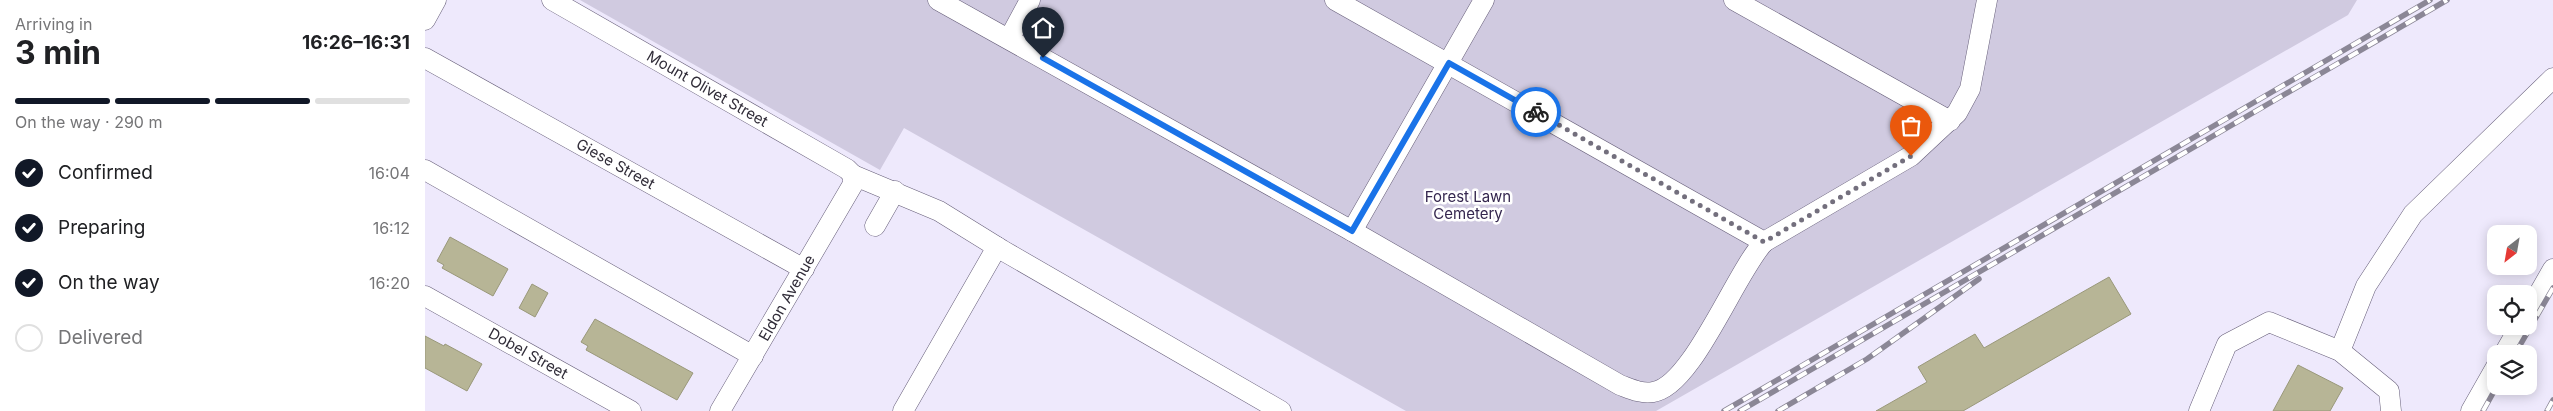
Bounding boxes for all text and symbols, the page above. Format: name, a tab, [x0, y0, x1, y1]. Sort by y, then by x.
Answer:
pin	[1022, 7, 1064, 58]
text: Arriving in	[15, 14, 92, 34]
icon: home	[1029, 14, 1057, 42]
text: 16:26–16:31	[302, 31, 410, 54]
text: 3 min	[15, 33, 101, 72]
street label: Mount Olivet Street	[644, 46, 772, 131]
courier	[1511, 87, 1561, 137]
icon: bike	[1522, 98, 1550, 126]
pin	[1890, 105, 1932, 156]
text: On the way · 290 m	[15, 112, 162, 132]
icon: bag	[1897, 112, 1925, 140]
street label: Giese Street	[573, 134, 658, 193]
icon: check	[15, 159, 43, 187]
text: Confirmed	[58, 161, 153, 184]
text: 16:04	[369, 163, 410, 183]
park label: Forest Lawn Cemetery	[1425, 187, 1511, 223]
icon: check	[15, 214, 43, 242]
text: Preparing	[58, 216, 145, 239]
text: 16:12	[373, 218, 410, 238]
north arrow	[2487, 225, 2537, 275]
map controls	[2487, 225, 2537, 395]
street label: Eldon Avenue	[754, 251, 819, 344]
icon: check	[15, 269, 43, 297]
text: On the way	[58, 271, 160, 294]
text: 16:20	[369, 273, 410, 293]
button: locate	[2487, 285, 2537, 335]
street label: Dobel Street	[485, 323, 571, 383]
text: Delivered	[58, 326, 143, 349]
button: layers	[2487, 345, 2537, 395]

